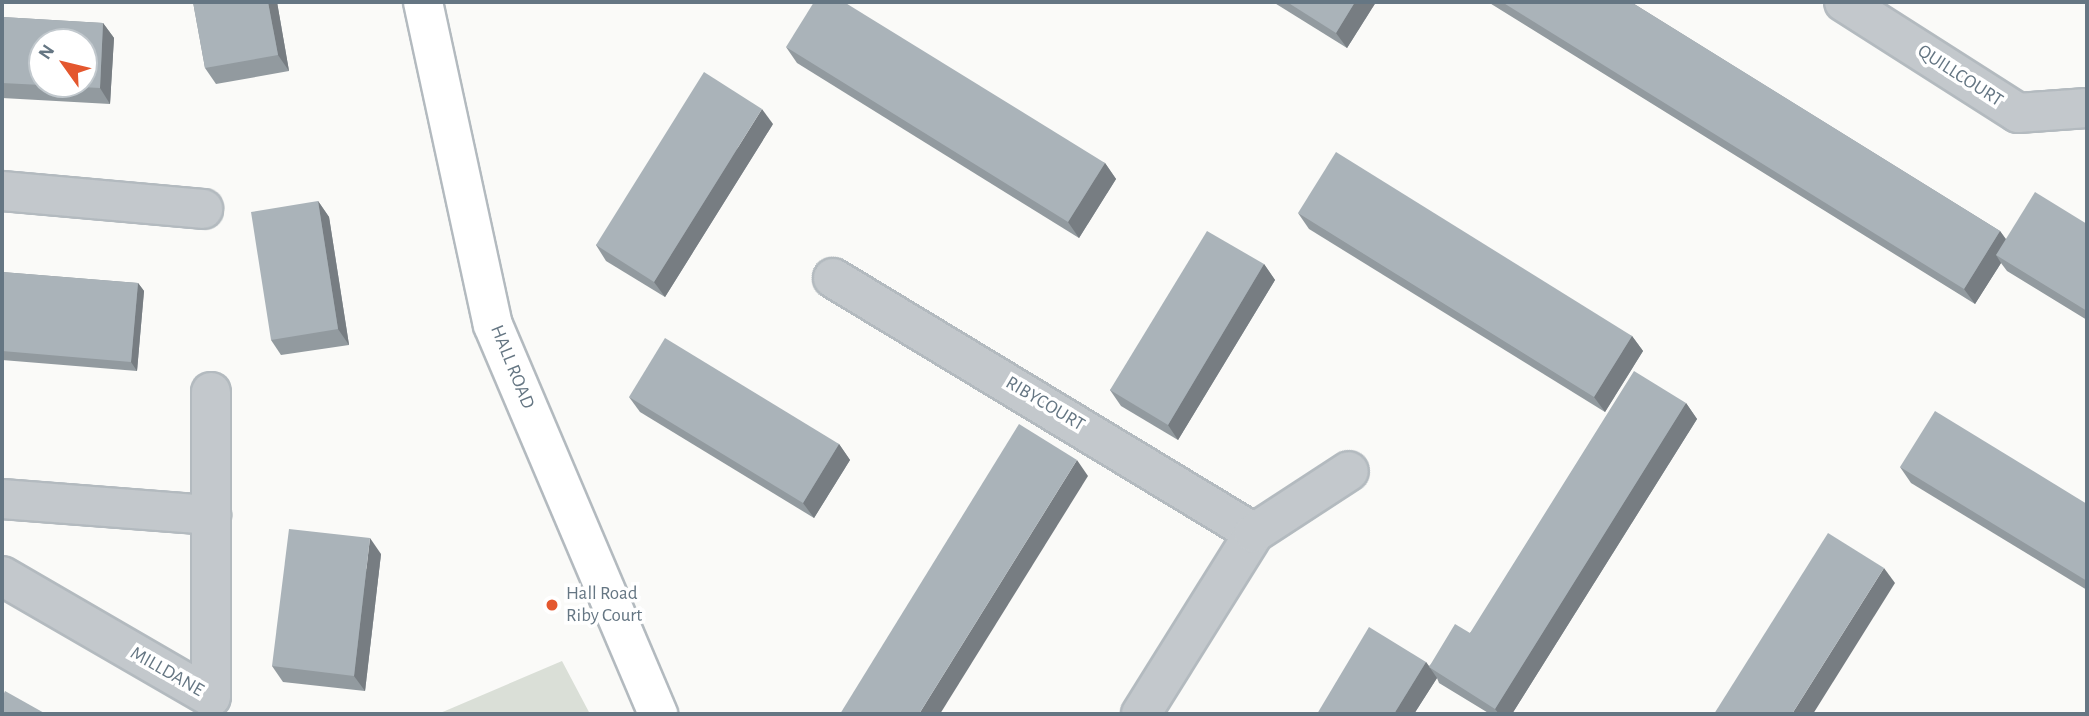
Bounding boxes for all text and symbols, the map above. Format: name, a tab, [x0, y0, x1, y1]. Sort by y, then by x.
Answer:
north arrow	[28, 28, 98, 98]
street label: QUILLCOURT	[1913, 40, 2007, 112]
text: N	[35, 41, 58, 63]
street label: HALL ROAD	[485, 322, 539, 412]
street label: RIBYCOURT	[1001, 372, 1089, 436]
place label: Hall Road Riby Court	[566, 583, 642, 627]
marker: Hall Road Riby Court	[544, 597, 560, 613]
street label: MILLDANE	[126, 642, 208, 702]

